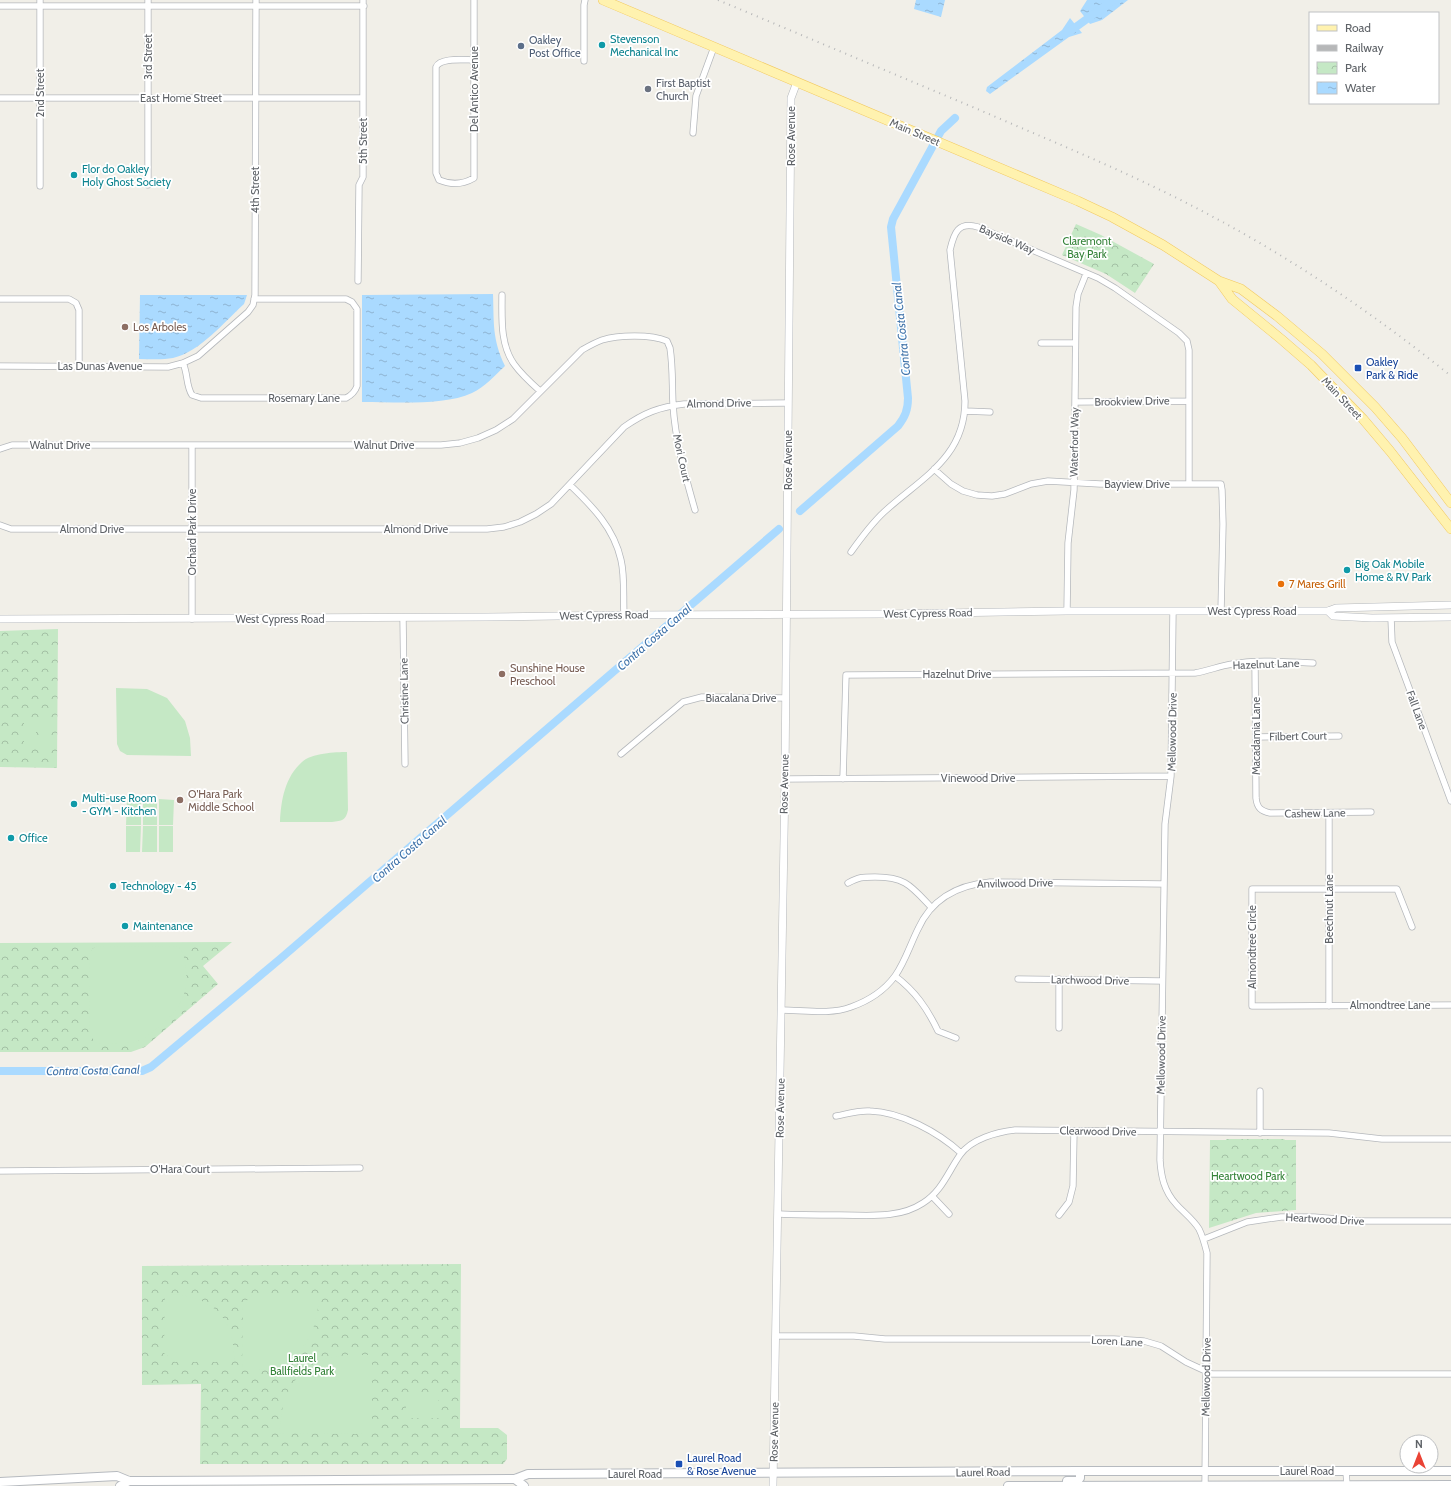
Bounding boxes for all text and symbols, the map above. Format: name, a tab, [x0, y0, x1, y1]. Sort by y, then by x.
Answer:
legend	[1309, 12, 1439, 104]
text: Road	[1345, 20, 1371, 35]
place label: Stevenson Mechanical Inc	[610, 32, 678, 59]
place label: Oakley Post Office	[529, 33, 581, 60]
street label: 3rd Street	[141, 34, 155, 80]
marker: Stevenson Mechanical Inc	[597, 40, 607, 50]
text: Railway	[1345, 40, 1383, 55]
marker: Oakley Post Office	[516, 41, 526, 51]
street label: Del Antico Avenue	[467, 46, 481, 132]
text: Park	[1345, 60, 1367, 75]
street label: 2nd Street	[33, 68, 47, 117]
place label: First Baptist Church	[656, 76, 711, 103]
text: Water	[1345, 80, 1376, 95]
marker: First Baptist Church	[643, 84, 653, 94]
street label: East Home Street	[140, 91, 222, 105]
street label: Rose Avenue	[784, 106, 798, 166]
street label: Main Street	[888, 115, 943, 149]
street label: 5th Street	[356, 118, 370, 164]
place label: Flor do Oakley Holy Ghost Society	[82, 162, 171, 189]
street label: 4th Street	[248, 166, 262, 213]
marker: Flor do Oakley Holy Ghost Society	[69, 170, 79, 180]
street label: Bayside Way	[977, 221, 1037, 257]
park label: Claremont Bay Park	[1062, 234, 1112, 261]
water label: Contra Costa Canal	[889, 281, 913, 376]
place label: Los Arboles	[133, 320, 187, 334]
marker: Los Arboles	[120, 322, 130, 332]
place label: Oakley Park & Ride	[1366, 355, 1418, 382]
street label: Las Dunas Avenue	[58, 359, 143, 373]
marker: Oakley Park & Ride	[1353, 363, 1363, 373]
street label: Main Street	[1319, 374, 1366, 423]
street label: Rosemary Lane	[268, 391, 340, 405]
street label: Brookview Drive	[1094, 393, 1170, 409]
street label: Almond Drive	[687, 395, 752, 411]
street label: Waterford Way	[1066, 406, 1082, 477]
street label: Rose Avenue	[781, 430, 795, 490]
street label: Mori Court	[670, 433, 694, 484]
street label: Walnut Drive	[30, 438, 91, 452]
street label: Walnut Drive	[354, 438, 415, 452]
street label: Bayview Drive	[1104, 477, 1170, 491]
street label: Orchard Park Drive	[185, 488, 199, 575]
street label: Almond Drive	[60, 522, 125, 536]
street label: Almond Drive	[384, 522, 449, 536]
place label: Big Oak Mobile Home & RV Park	[1355, 557, 1431, 584]
marker: Big Oak Mobile Home & RV Park	[1342, 565, 1352, 575]
place label: 7 Mares Grill	[1289, 577, 1346, 591]
marker: 7 Mares Grill	[1276, 579, 1286, 589]
water label: Contra Costa Canal	[614, 600, 694, 673]
street label: West Cypress Road	[1207, 604, 1297, 618]
street label: West Cypress Road	[883, 605, 973, 621]
street label: West Cypress Road	[559, 607, 649, 623]
street label: West Cypress Road	[235, 612, 325, 626]
street label: Hazelnut Lane	[1232, 656, 1300, 672]
street label: Christine Lane	[396, 658, 412, 724]
place label: Sunshine House Preschool	[510, 661, 585, 688]
street label: Hazelnut Drive	[923, 667, 992, 681]
marker: Sunshine House Preschool	[497, 669, 507, 679]
street label: Fall Lane	[1403, 689, 1431, 732]
street label: Biacalana Drive	[706, 691, 777, 705]
street label: Mellowood Drive	[1164, 692, 1180, 772]
street label: Macadamia Lane	[1249, 697, 1263, 775]
street label: Filbert Court	[1269, 728, 1327, 744]
street label: Rose Avenue	[776, 754, 792, 814]
street label: Vinewood Drive	[941, 771, 1016, 785]
place label: O'Hara Park Middle School	[188, 787, 254, 814]
place label: Multi-use Room - GYM - Kitchen	[82, 791, 157, 818]
marker: O'Hara Park Middle School	[175, 795, 185, 805]
marker: Multi-use Room - GYM - Kitchen	[69, 799, 79, 809]
street label: Cashew Lane	[1284, 805, 1346, 821]
water label: Contra Costa Canal	[369, 812, 449, 885]
place label: Office	[19, 831, 48, 845]
marker: Office	[6, 833, 16, 843]
street label: Beechnut Lane	[1322, 874, 1336, 944]
street label: Anvilwood Drive	[977, 875, 1054, 891]
place label: Technology - 45	[121, 879, 196, 893]
marker: Technology - 45	[108, 881, 118, 891]
street label: Almondtree Circle	[1245, 905, 1259, 989]
place label: Maintenance	[133, 919, 193, 933]
marker: Maintenance	[120, 921, 130, 931]
street label: Larchwood Drive	[1051, 972, 1130, 988]
street label: Almondtree Lane	[1350, 998, 1431, 1012]
street label: Mellowood Drive	[1153, 1015, 1169, 1095]
water label: Contra Costa Canal	[46, 1062, 140, 1078]
street label: Rose Avenue	[772, 1078, 788, 1138]
street label: Clearwood Drive	[1059, 1123, 1137, 1139]
street label: O'Hara Court	[150, 1162, 210, 1176]
park label: Heartwood Park	[1211, 1169, 1285, 1183]
street label: Heartwood Drive	[1285, 1210, 1365, 1228]
street label: Loren Lane	[1091, 1333, 1143, 1349]
street label: Mellowood Drive	[1198, 1337, 1214, 1417]
park label: Laurel Ballfields Park	[270, 1351, 334, 1378]
street label: Rose Avenue	[766, 1402, 782, 1462]
north arrow	[1399, 1434, 1439, 1474]
text: N	[1415, 1437, 1423, 1451]
place label: Laurel Road & Rose Avenue	[687, 1451, 757, 1478]
marker: Laurel Road & Rose Avenue	[674, 1459, 684, 1469]
street label: Laurel Road	[1280, 1464, 1334, 1478]
street label: Laurel Road	[956, 1465, 1010, 1479]
street label: Laurel Road	[608, 1467, 662, 1481]

